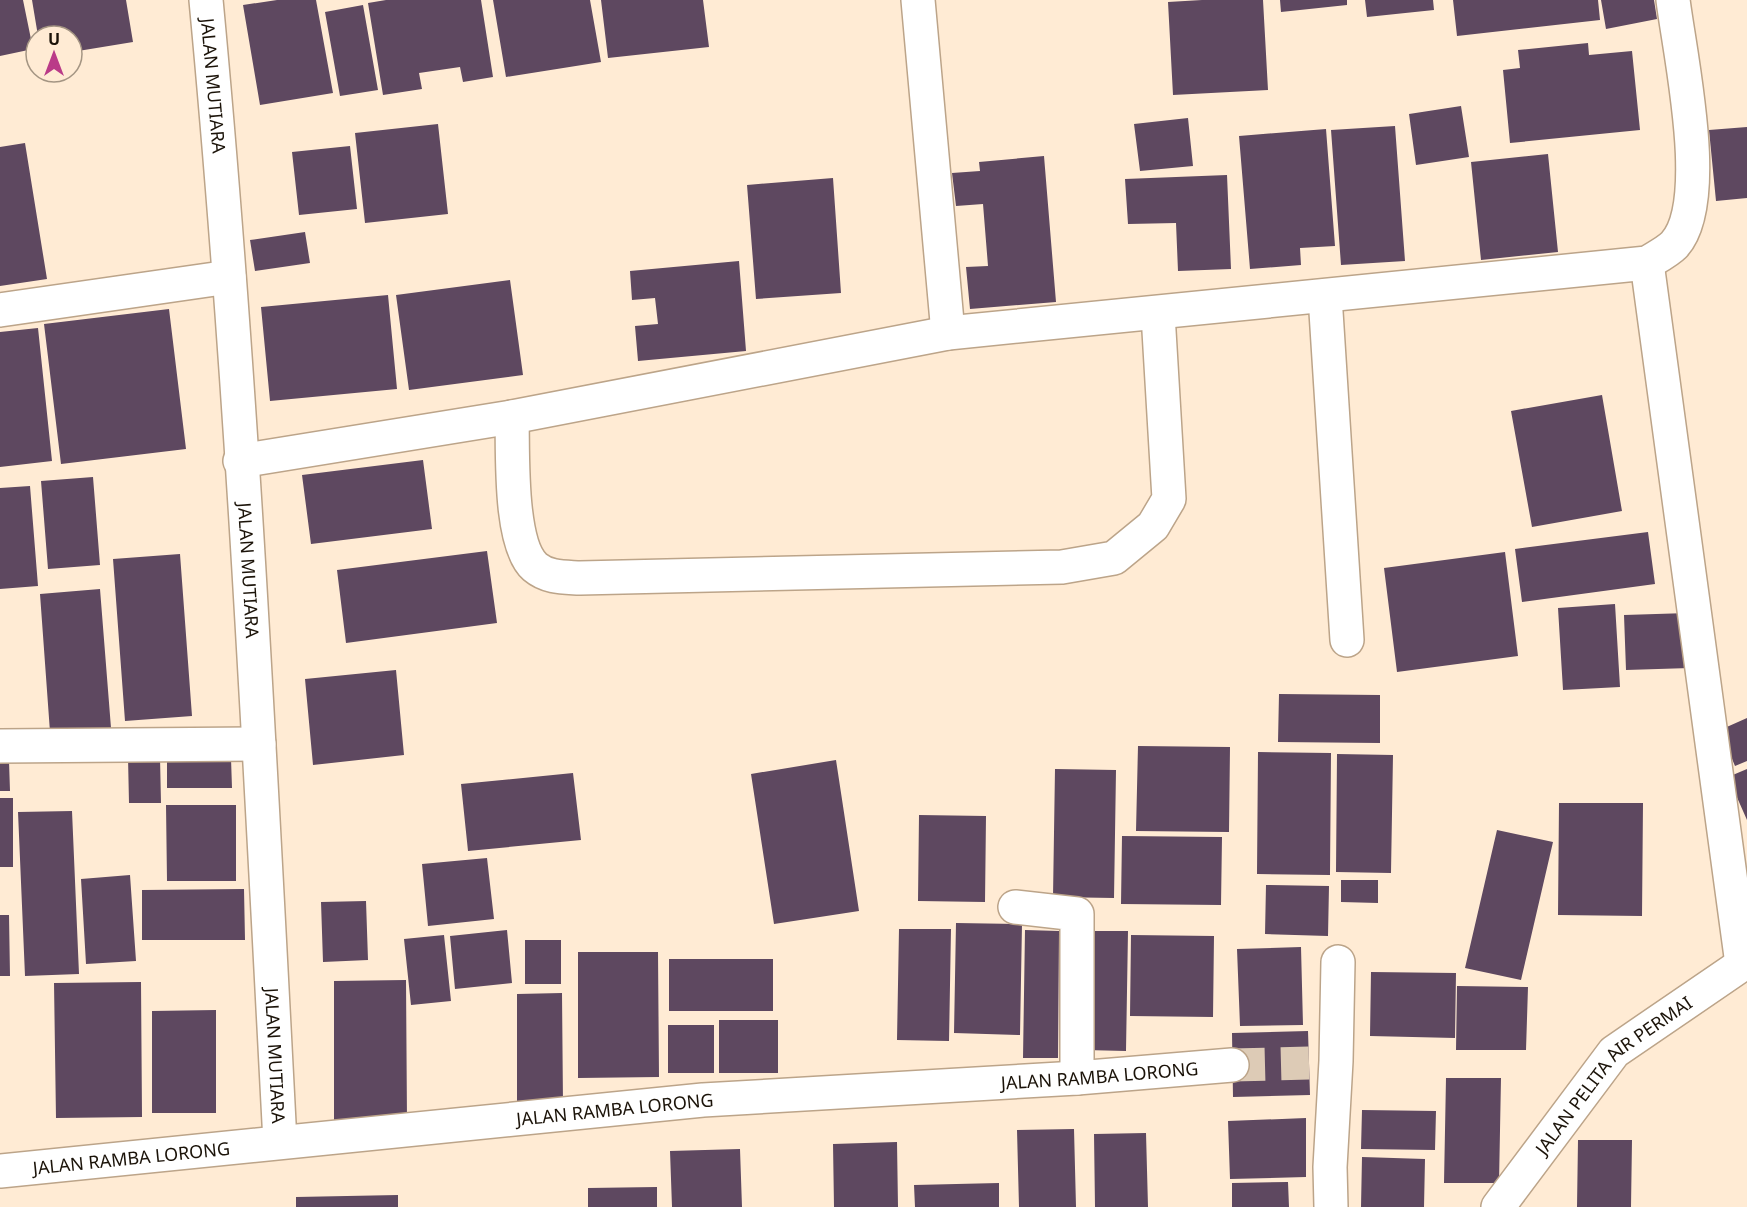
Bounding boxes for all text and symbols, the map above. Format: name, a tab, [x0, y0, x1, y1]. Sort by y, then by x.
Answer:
street label: JALAN MUTIARA	[196, 15, 232, 155]
north arrow	[24, 24, 84, 84]
text: U	[48, 28, 60, 50]
street label: JALAN MUTIARA	[233, 500, 265, 639]
street label: JALAN MUTIARA	[260, 985, 291, 1124]
street label: JALAN PELITA AIR PERMAI	[1528, 990, 1697, 1161]
street label: JALAN RAMBA LORONG	[998, 1056, 1199, 1095]
street label: JALAN RAMBA LORONG	[513, 1087, 714, 1131]
street label: JALAN RAMBA LORONG	[30, 1136, 231, 1180]

